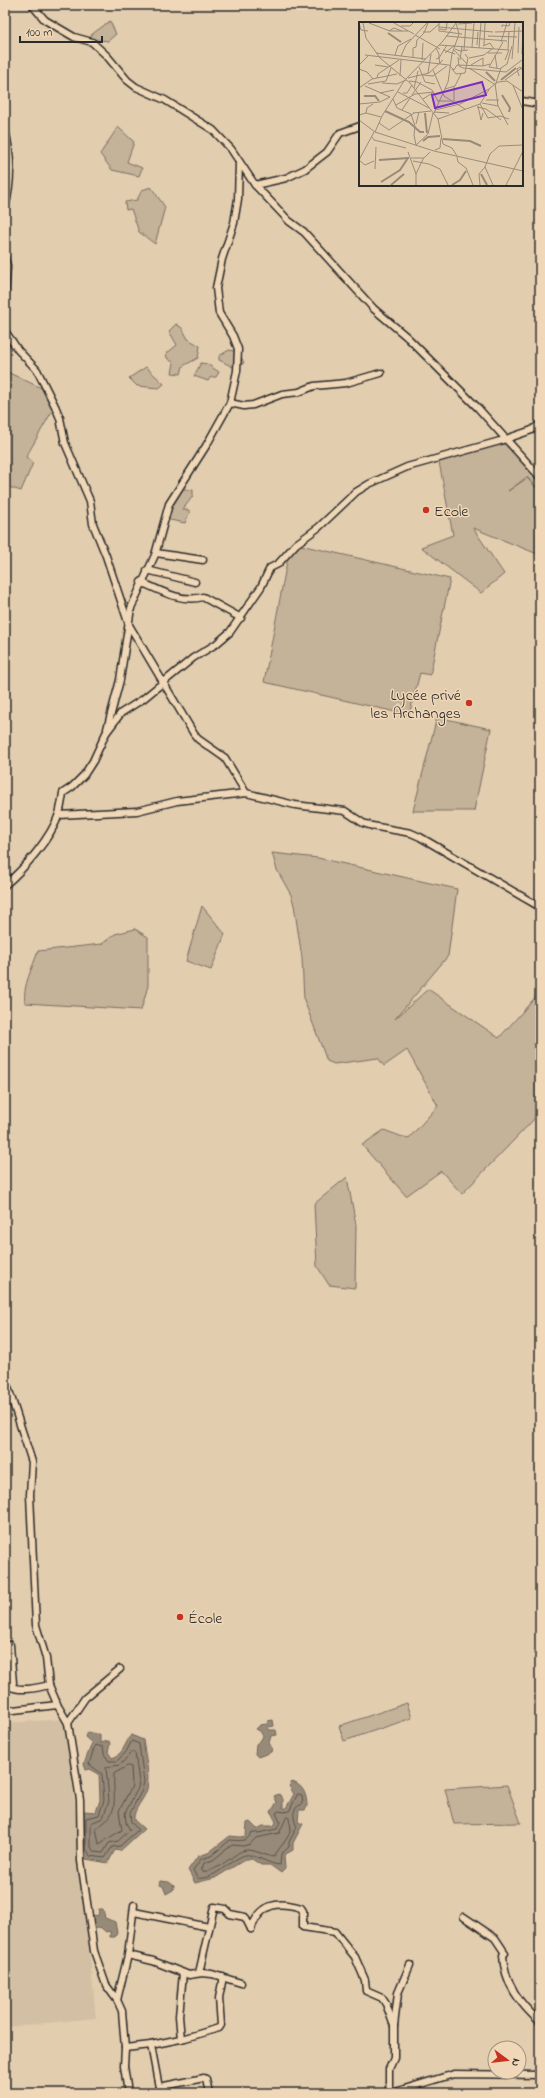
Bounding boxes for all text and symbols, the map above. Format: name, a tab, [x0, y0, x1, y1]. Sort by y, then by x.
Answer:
scale bar	[20, 18, 102, 44]
inset map	[359, 22, 523, 186]
text: 100 m	[26, 24, 53, 42]
place label: Ecole	[434, 500, 469, 524]
marker: Ecole	[421, 505, 431, 515]
place label: Lycée privé les Archanges	[370, 684, 462, 726]
marker: Lycée privé les Archanges	[464, 698, 474, 708]
place label: École	[188, 1607, 223, 1631]
marker: École	[175, 1612, 185, 1622]
north arrow	[487, 2040, 527, 2080]
text: N	[507, 2057, 524, 2068]

